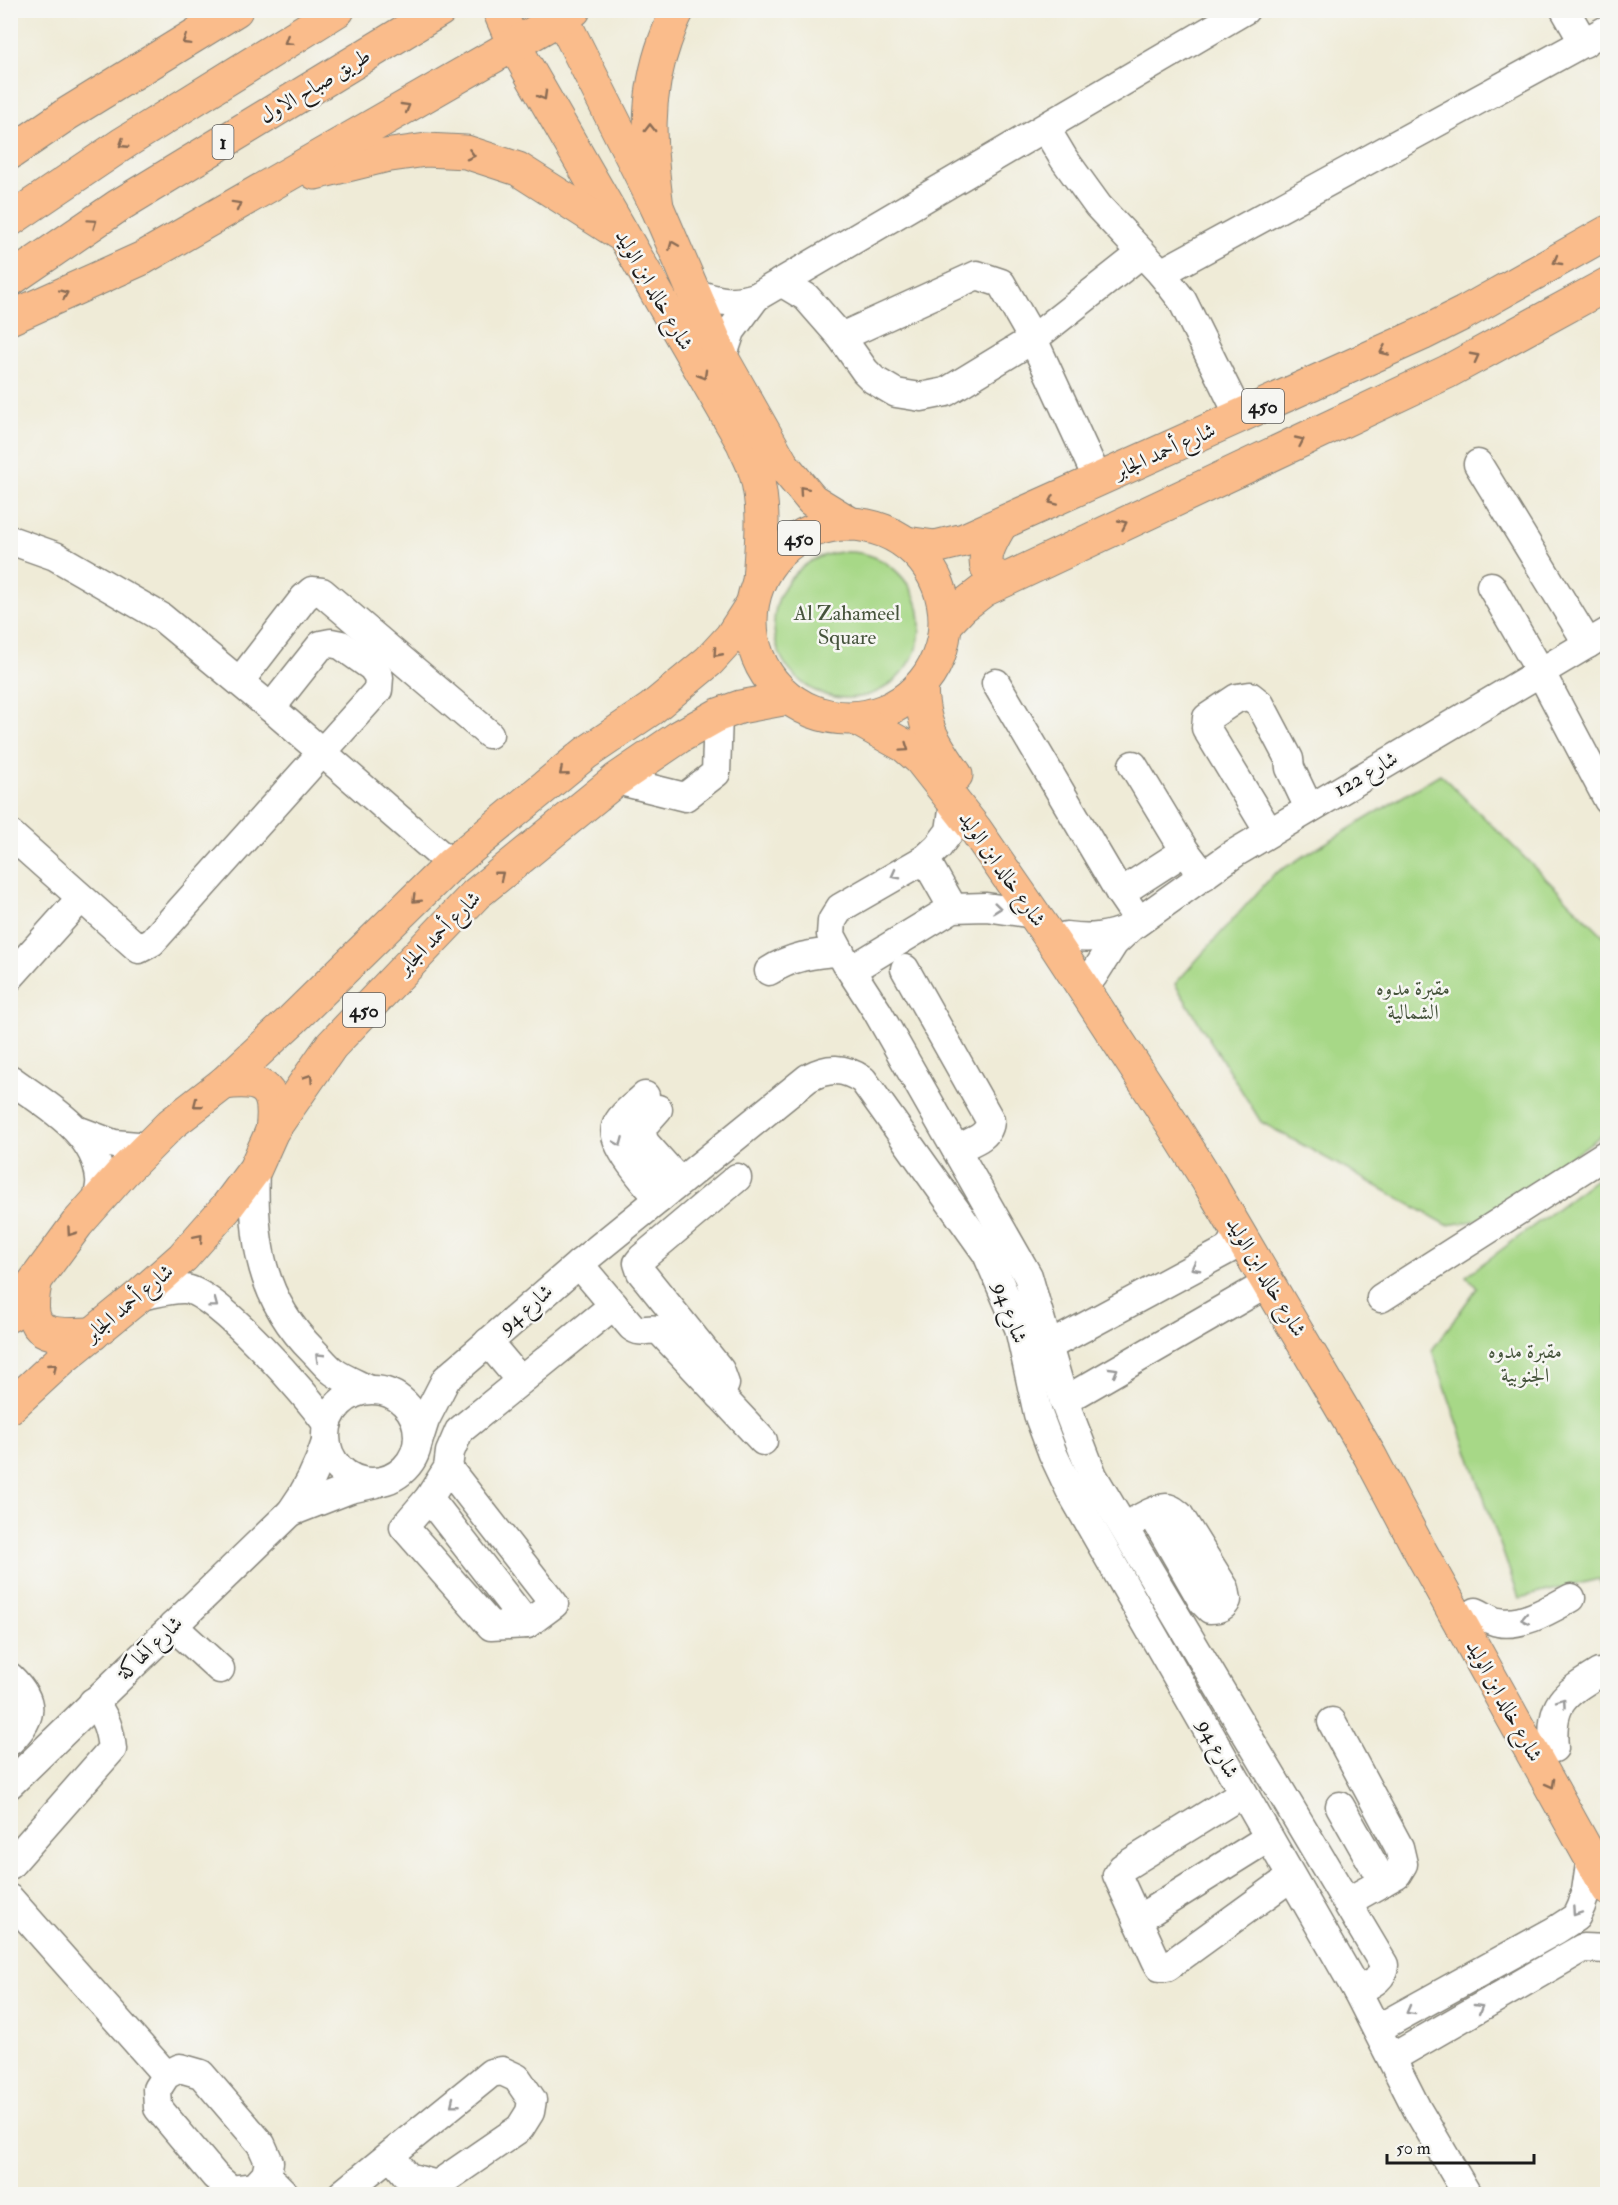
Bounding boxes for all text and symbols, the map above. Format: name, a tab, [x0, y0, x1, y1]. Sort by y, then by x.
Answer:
one-way arrow	[182, 34, 192, 46]
one-way arrow	[284, 34, 294, 46]
street label: طريق صباح الاول	[255, 42, 378, 134]
one-way arrow	[536, 90, 547, 100]
one-way arrow	[400, 103, 410, 115]
one-way arrow	[644, 123, 656, 132]
road number: 1	[212, 125, 234, 159]
one-way arrow	[118, 137, 129, 148]
one-way arrow	[466, 147, 476, 160]
one-way arrow	[231, 200, 241, 212]
one-way arrow	[87, 219, 98, 230]
street label: شارع خالد ابن الوليد	[605, 225, 699, 357]
one-way arrow	[669, 240, 681, 251]
one-way arrow	[1553, 254, 1563, 265]
one-way arrow	[57, 289, 68, 301]
one-way arrow	[1379, 343, 1390, 355]
one-way arrow	[1469, 353, 1480, 364]
one-way arrow	[696, 368, 707, 379]
road number: 450	[1242, 389, 1284, 423]
street label: شارع أحمد الجابر	[1108, 415, 1221, 490]
one-way arrow	[1293, 437, 1304, 449]
one-way arrow	[799, 487, 810, 497]
one-way arrow	[1049, 493, 1060, 505]
one-way arrow	[1117, 520, 1128, 532]
road number: 450	[778, 521, 820, 555]
park label: Al Zahameel Square	[793, 600, 901, 651]
one-way arrow	[713, 646, 724, 657]
one-way arrow	[899, 741, 910, 752]
street label: شارع 122	[1329, 745, 1405, 807]
one-way arrow	[559, 764, 570, 775]
street label: شارع خالد ابن الوليد	[949, 806, 1052, 934]
one-way arrow	[891, 868, 901, 879]
one-way arrow	[493, 872, 504, 883]
street label: شارع أحمد الجابر	[388, 884, 490, 985]
one-way arrow	[412, 892, 423, 903]
one-way arrow	[993, 901, 1002, 914]
park label: مقبرة مدوه الشمالية	[1376, 975, 1450, 1026]
road number: 450	[343, 993, 385, 1027]
one-way arrow	[302, 1073, 313, 1084]
one-way arrow	[192, 1097, 203, 1108]
one-way arrow	[612, 1135, 624, 1146]
street label: شارع خالد ابن الوليد	[1216, 1212, 1312, 1344]
one-way arrow	[67, 1226, 78, 1237]
one-way arrow	[192, 1234, 203, 1245]
street label: شارع أحمد الجابر	[76, 1256, 182, 1352]
one-way arrow	[1191, 1260, 1202, 1271]
street label: شارع 94	[982, 1277, 1033, 1349]
street label: شارع 94	[492, 1278, 561, 1344]
one-way arrow	[207, 1297, 218, 1308]
park label: مقبرة مدوه الجنوبية	[1488, 1338, 1562, 1389]
one-way arrow	[315, 1353, 326, 1364]
one-way arrow	[46, 1363, 57, 1374]
one-way arrow	[1108, 1367, 1119, 1379]
street label: شارع آلهاكة	[111, 1610, 191, 1689]
one-way arrow	[1520, 1612, 1530, 1625]
street label: شارع خالد ابن الوليد	[1456, 1635, 1549, 1768]
one-way arrow	[1555, 1698, 1566, 1709]
street label: شارع 94	[1186, 1713, 1245, 1785]
one-way arrow	[1544, 1778, 1555, 1789]
one-way arrow	[1572, 1906, 1583, 1917]
one-way arrow	[1405, 2004, 1416, 2015]
one-way arrow	[1473, 2004, 1483, 2015]
one-way arrow	[450, 2096, 461, 2107]
scale bar	[1387, 2127, 1534, 2165]
text: 50 m	[1396, 2137, 1431, 2160]

